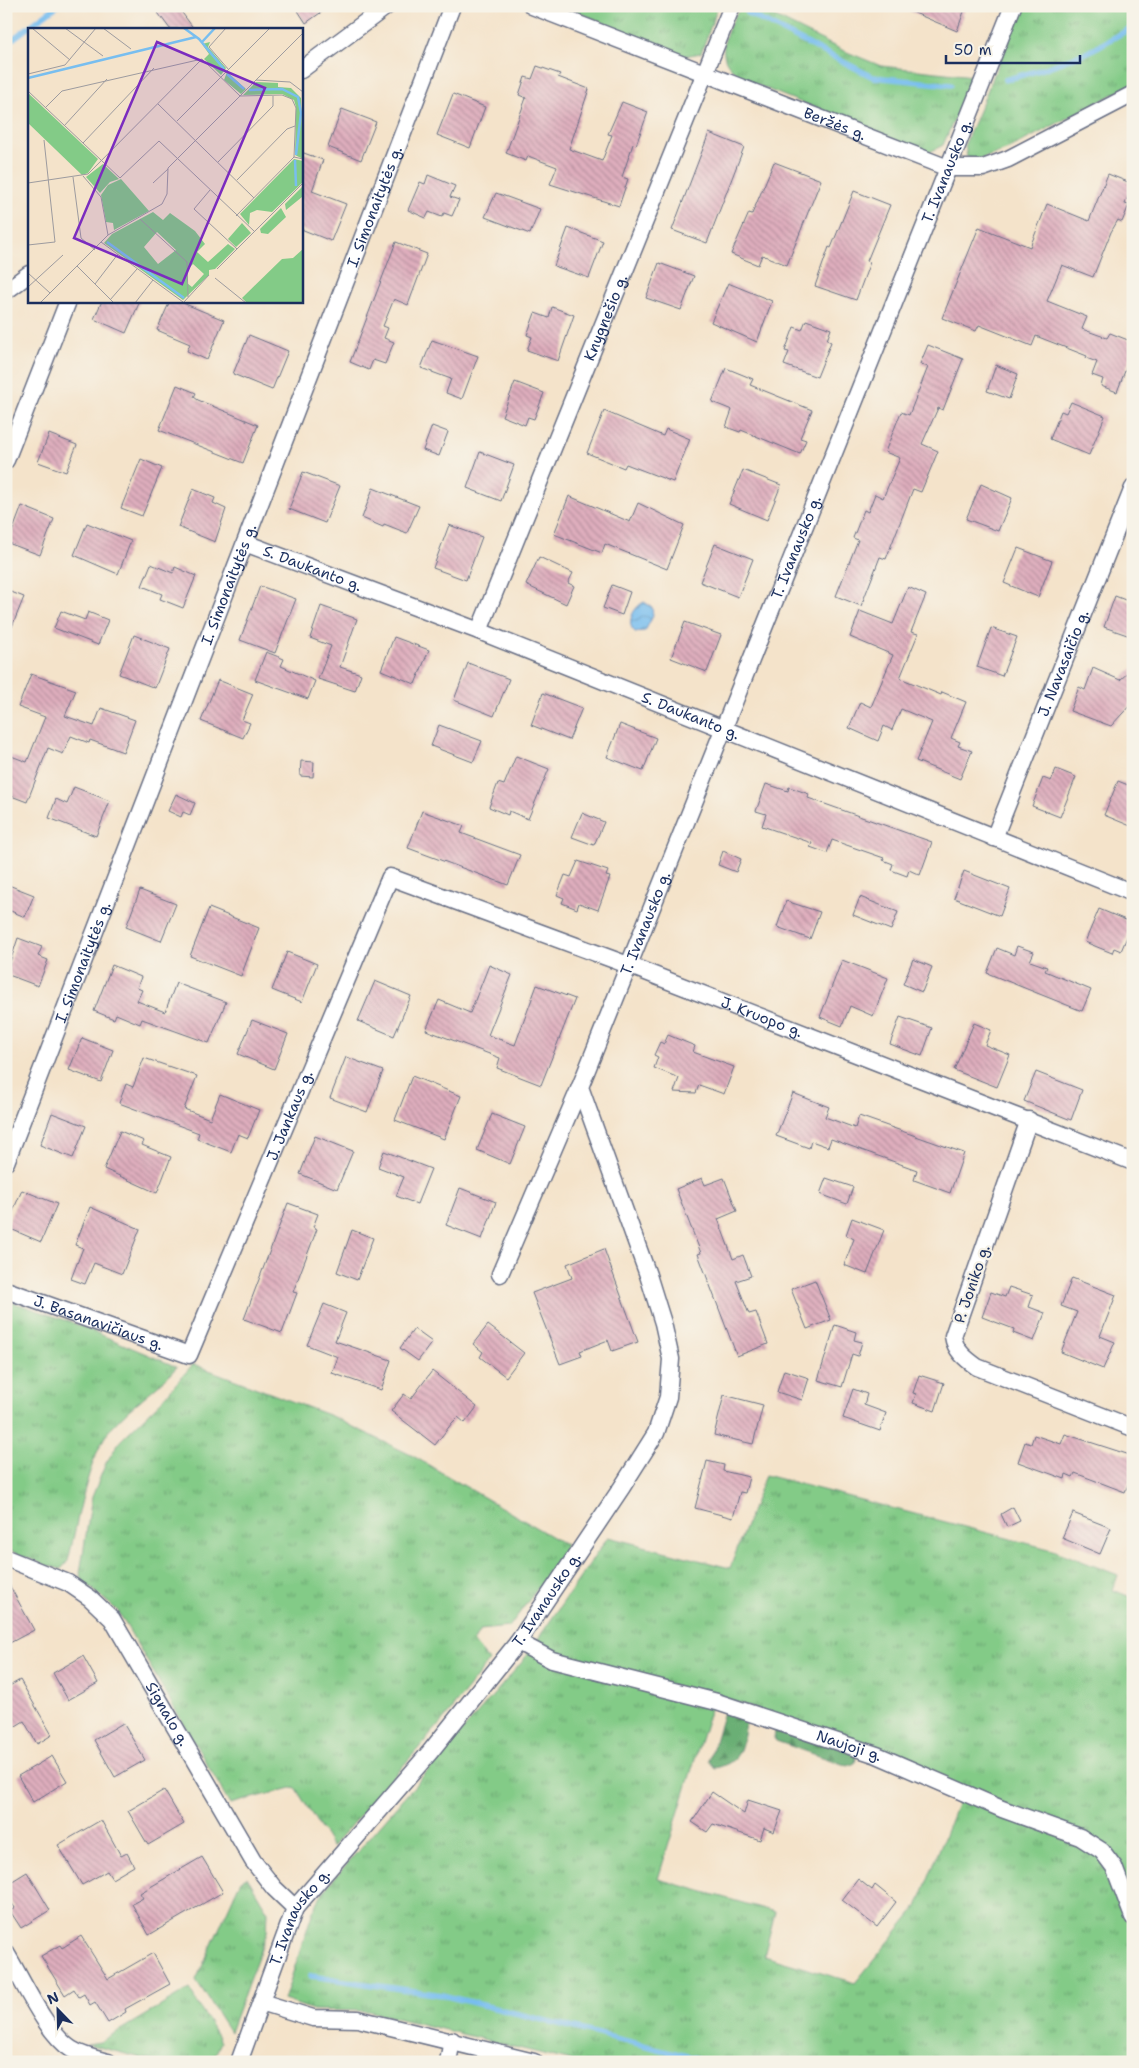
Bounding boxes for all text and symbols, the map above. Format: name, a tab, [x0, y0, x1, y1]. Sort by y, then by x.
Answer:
inset map	[28, 28, 302, 302]
scale bar	[946, 32, 1080, 64]
text: 50 m	[954, 40, 992, 60]
street label: Beržės g.	[801, 103, 869, 145]
street label: T. Ivanausko g.	[917, 117, 977, 226]
street label: I. Simonaitytės g.	[342, 143, 407, 270]
street label: Knygnešio g.	[579, 271, 632, 364]
street label: T. Ivanausko g.	[766, 493, 826, 602]
street label: I. Simonaitytės g.	[196, 521, 261, 648]
street label: S. Daukanto g.	[260, 541, 365, 596]
street label: J. Navasaičio g.	[1033, 607, 1094, 720]
street label: S. Daukanto g.	[639, 687, 743, 744]
street label: T. Ivanausko g.	[616, 868, 675, 978]
street label: I. Simonaitytės g.	[51, 899, 115, 1026]
street label: J. Kruopo g.	[718, 992, 806, 1042]
street label: J. Jankaus g.	[262, 1067, 318, 1164]
street label: P. Joniko g.	[949, 1242, 995, 1326]
street label: J. Basanavičiaus g.	[31, 1291, 166, 1355]
street label: T. Ivanausko g.	[508, 1548, 585, 1651]
street label: Signalo g.	[141, 1678, 194, 1750]
street label: Naujoji g.	[814, 1726, 885, 1766]
street label: T. Ivanausko g.	[265, 1864, 335, 1969]
north arrow	[32, 1986, 82, 2036]
text: N	[44, 1988, 62, 2008]

